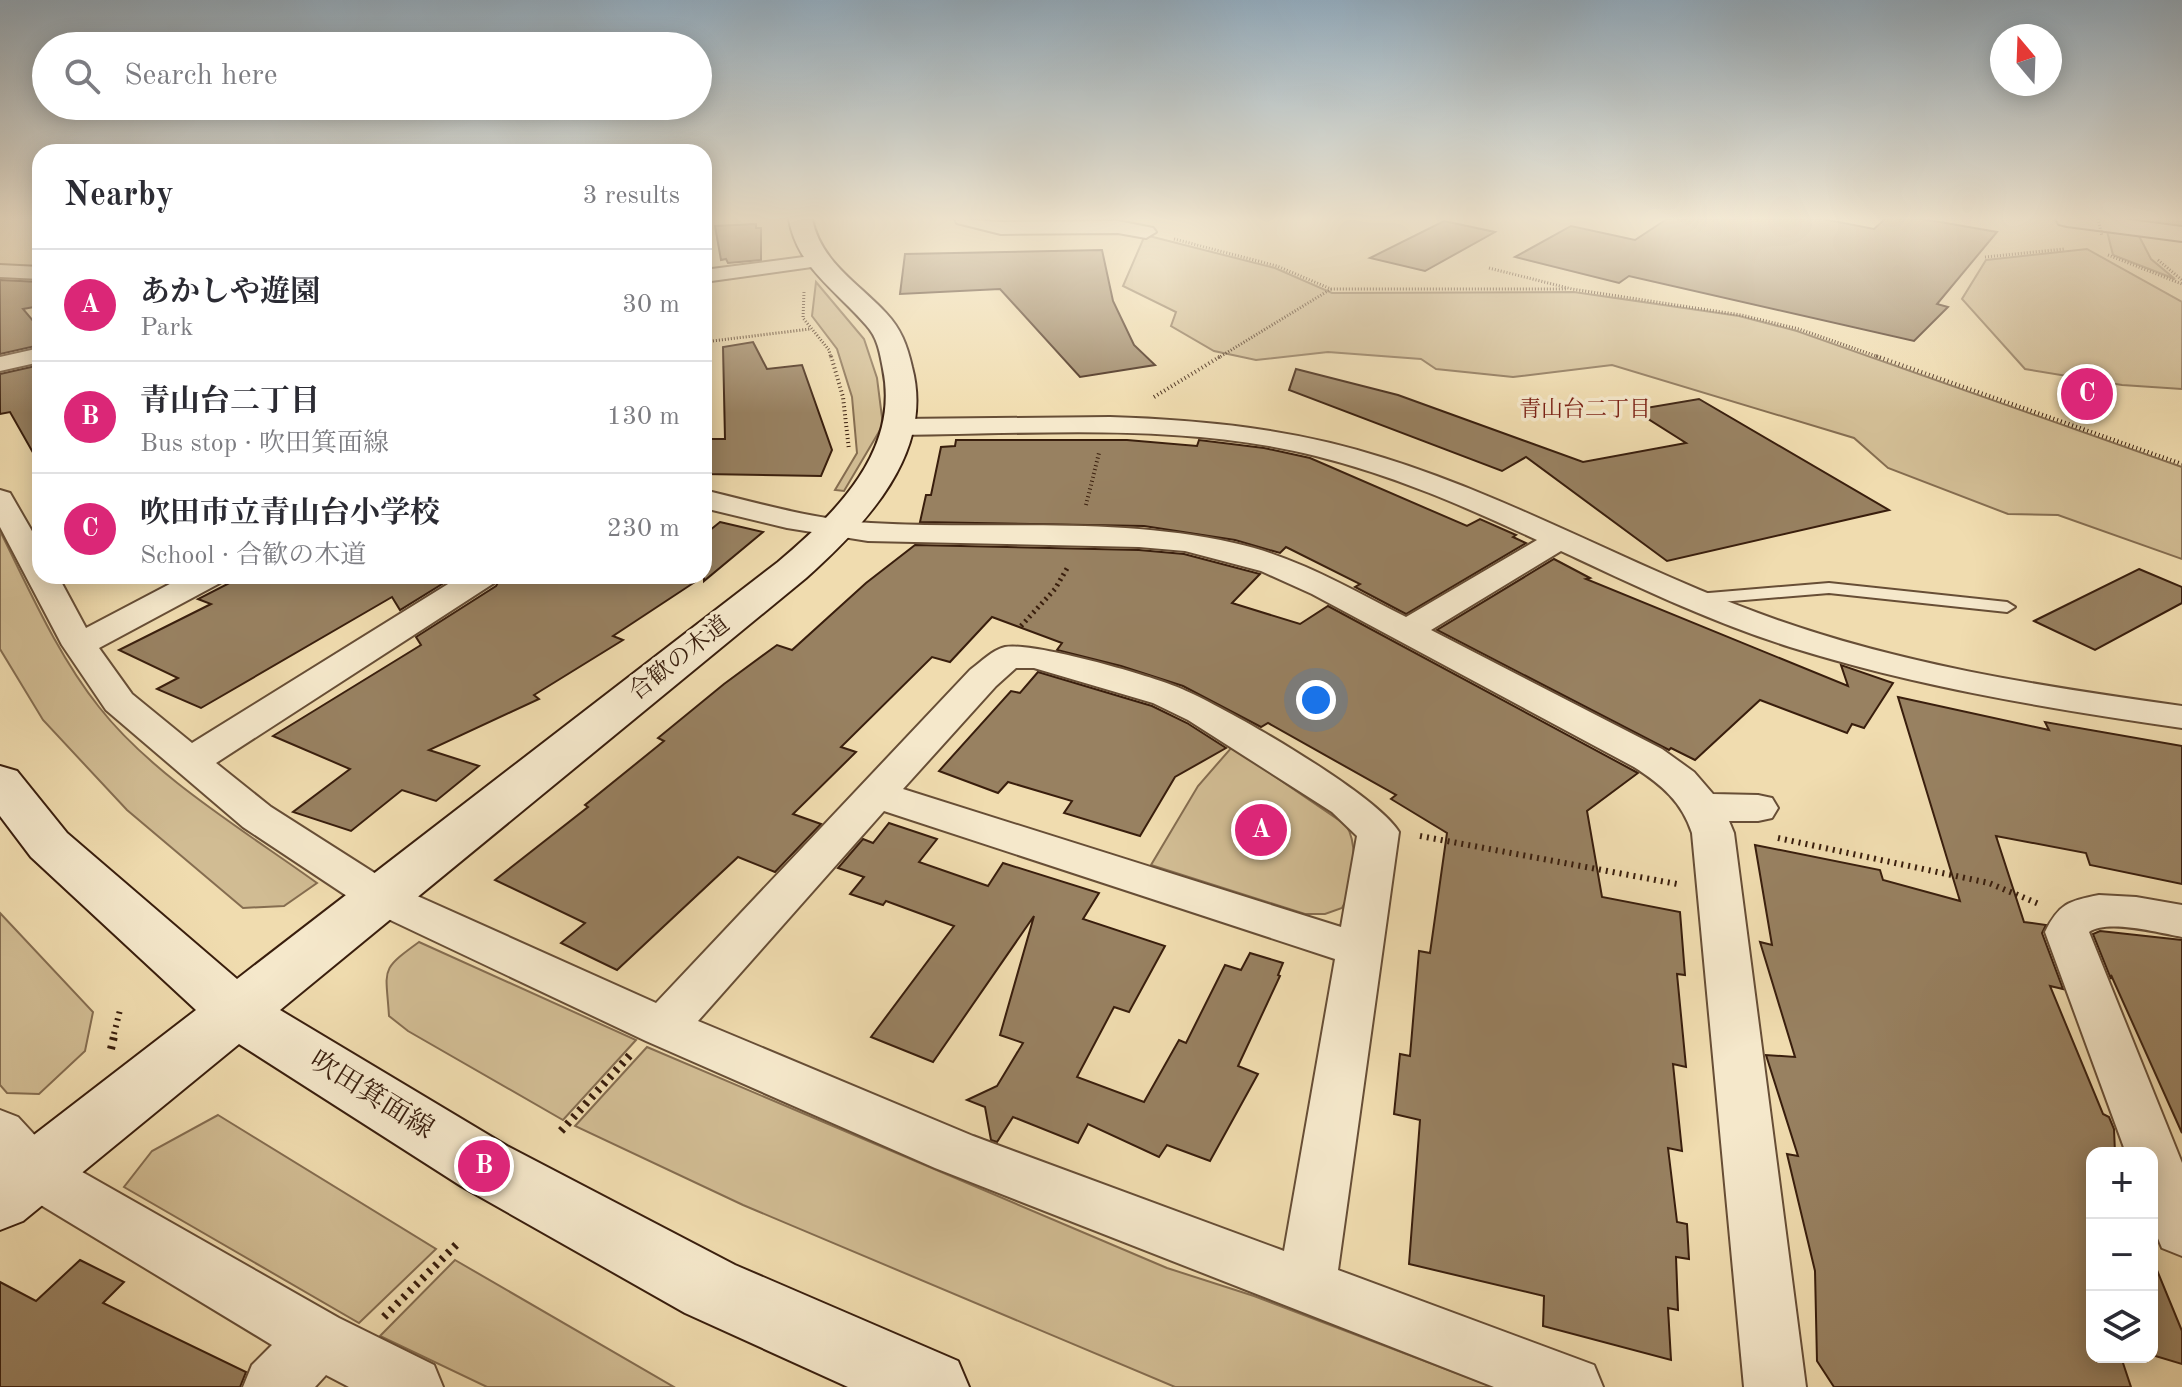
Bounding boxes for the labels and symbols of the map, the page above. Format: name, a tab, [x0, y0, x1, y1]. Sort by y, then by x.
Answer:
north arrow	[1990, 24, 2062, 96]
pin: C	[2061, 364, 2113, 424]
district label: 青山台二丁目	[1519, 397, 1651, 421]
street label: 合歓の木道	[623, 610, 735, 705]
your location	[1296, 680, 1336, 720]
pin: A	[1235, 800, 1287, 860]
street label: 吹田箕面線	[304, 1044, 439, 1145]
pin: B	[458, 1136, 510, 1196]

